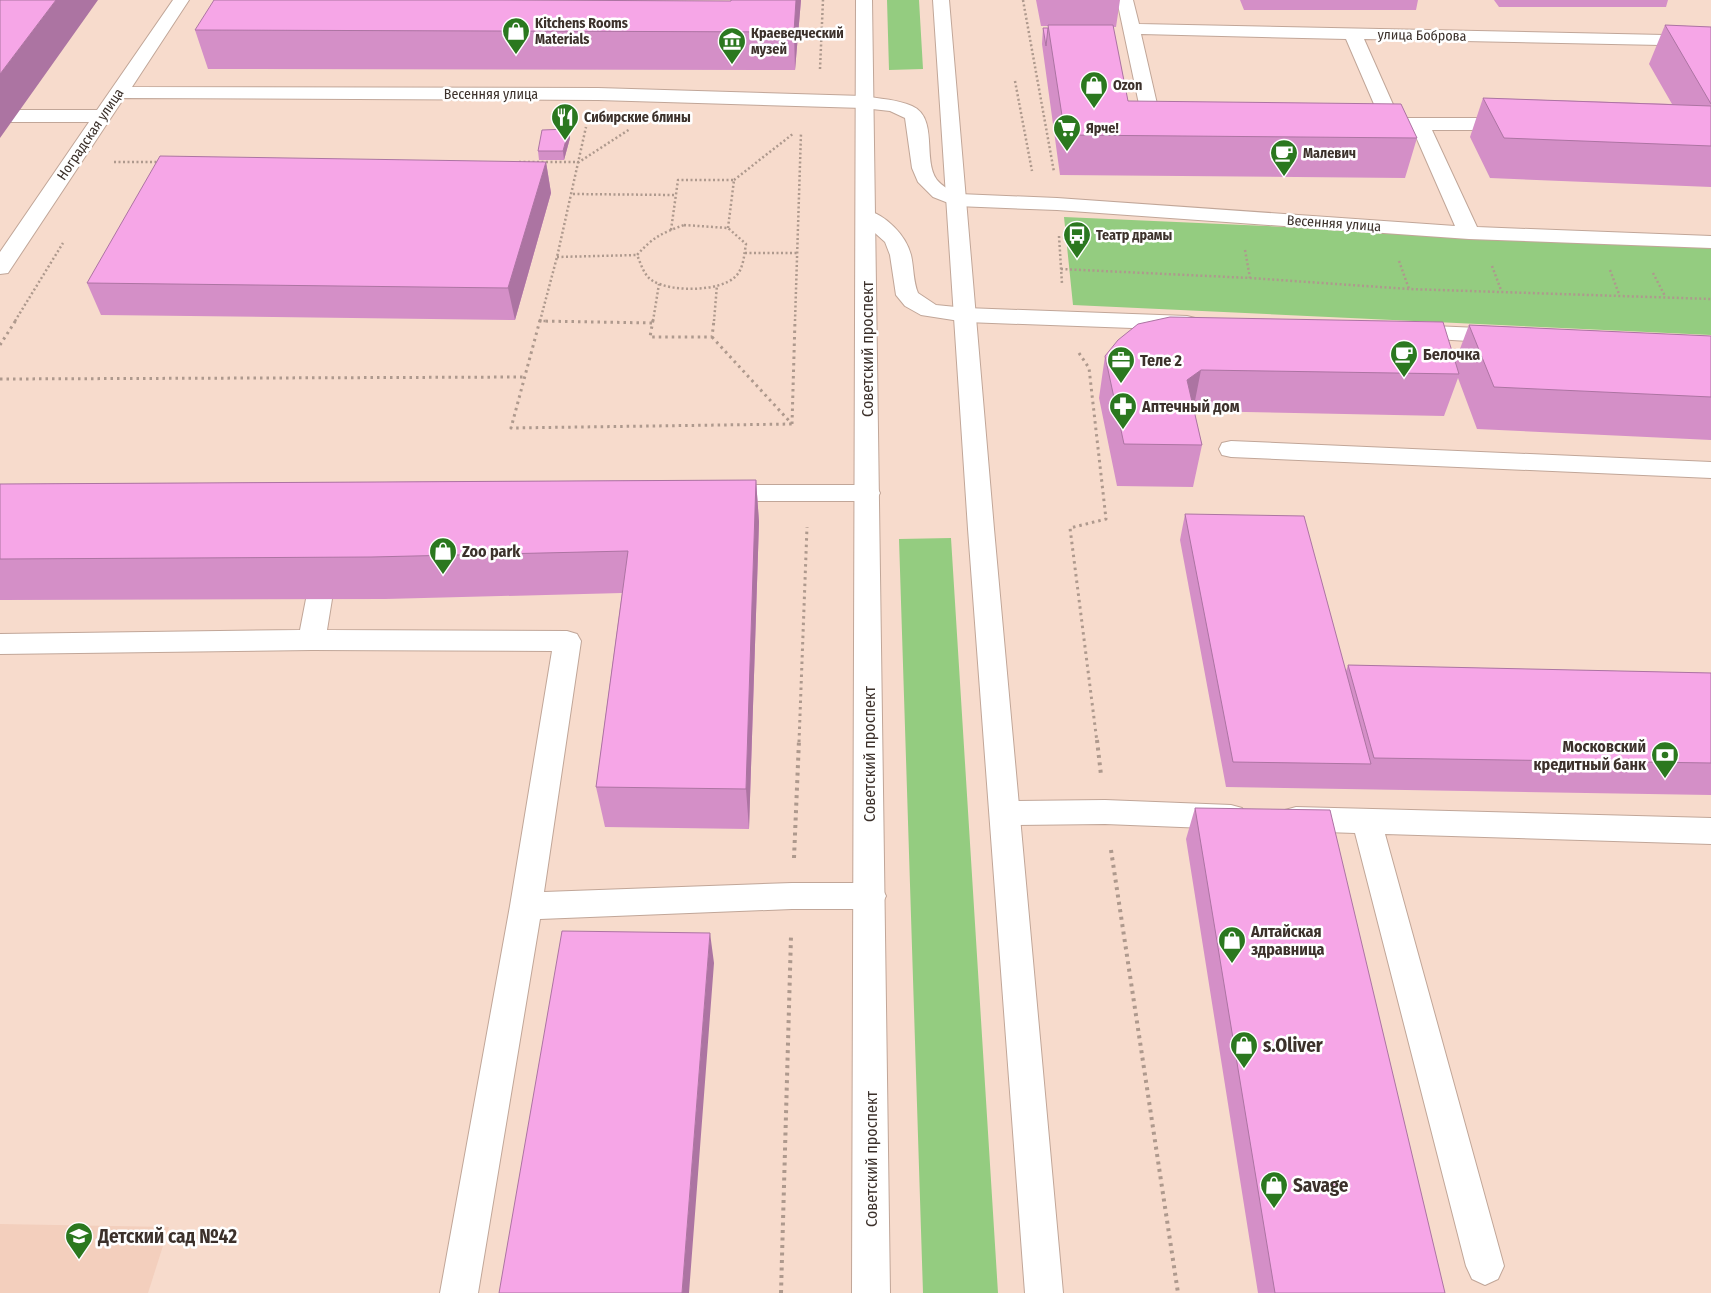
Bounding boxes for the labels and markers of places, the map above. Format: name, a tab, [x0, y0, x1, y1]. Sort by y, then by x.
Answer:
place label: Kitchens Rooms Materials	[535, 15, 628, 48]
shop icon: Kitchens Rooms Materials	[501, 16, 531, 55]
place label: Краеведческий музей	[751, 25, 844, 58]
museum icon: Краеведческий музей	[717, 26, 747, 65]
shop icon: Ozon	[1079, 70, 1109, 109]
place label: Ozon	[1113, 77, 1142, 94]
restaurant icon: Сибирские блины	[550, 102, 580, 141]
place label: Сибирские блины	[584, 109, 691, 126]
supermarket icon: Ярче!	[1052, 113, 1082, 152]
place label: Ярче!	[1086, 120, 1119, 137]
cafe icon: Малевич	[1269, 138, 1299, 177]
place label: Малевич	[1303, 145, 1356, 162]
bus stop icon: Театр драмы	[1062, 220, 1092, 259]
place label: Театр драмы	[1096, 227, 1172, 244]
cafe icon: Белочка	[1389, 339, 1419, 378]
office icon: Теле 2	[1106, 345, 1136, 384]
place label: Белочка	[1423, 345, 1480, 364]
place label: Теле 2	[1140, 351, 1183, 370]
pharmacy icon: Аптечный дом	[1108, 391, 1138, 430]
place label: Аптечный дом	[1141, 397, 1240, 416]
shop icon: Zoo park	[428, 536, 458, 575]
place label: Zoo park	[462, 542, 521, 561]
place label: Московский кредитный банк	[1534, 737, 1647, 774]
bank icon: Московский кредитный банк	[1650, 740, 1680, 779]
place label: Алтайская здравница	[1250, 922, 1325, 959]
shop icon: Алтайская здравница	[1217, 925, 1247, 964]
shop icon: s.Oliver	[1229, 1030, 1259, 1069]
place label: s.Oliver	[1263, 1034, 1324, 1057]
shop icon: Savage	[1259, 1170, 1289, 1209]
place label: Savage	[1293, 1174, 1349, 1197]
school or university icon: Детский сад №42	[64, 1221, 94, 1260]
place label: Детский сад №42	[97, 1225, 237, 1248]

